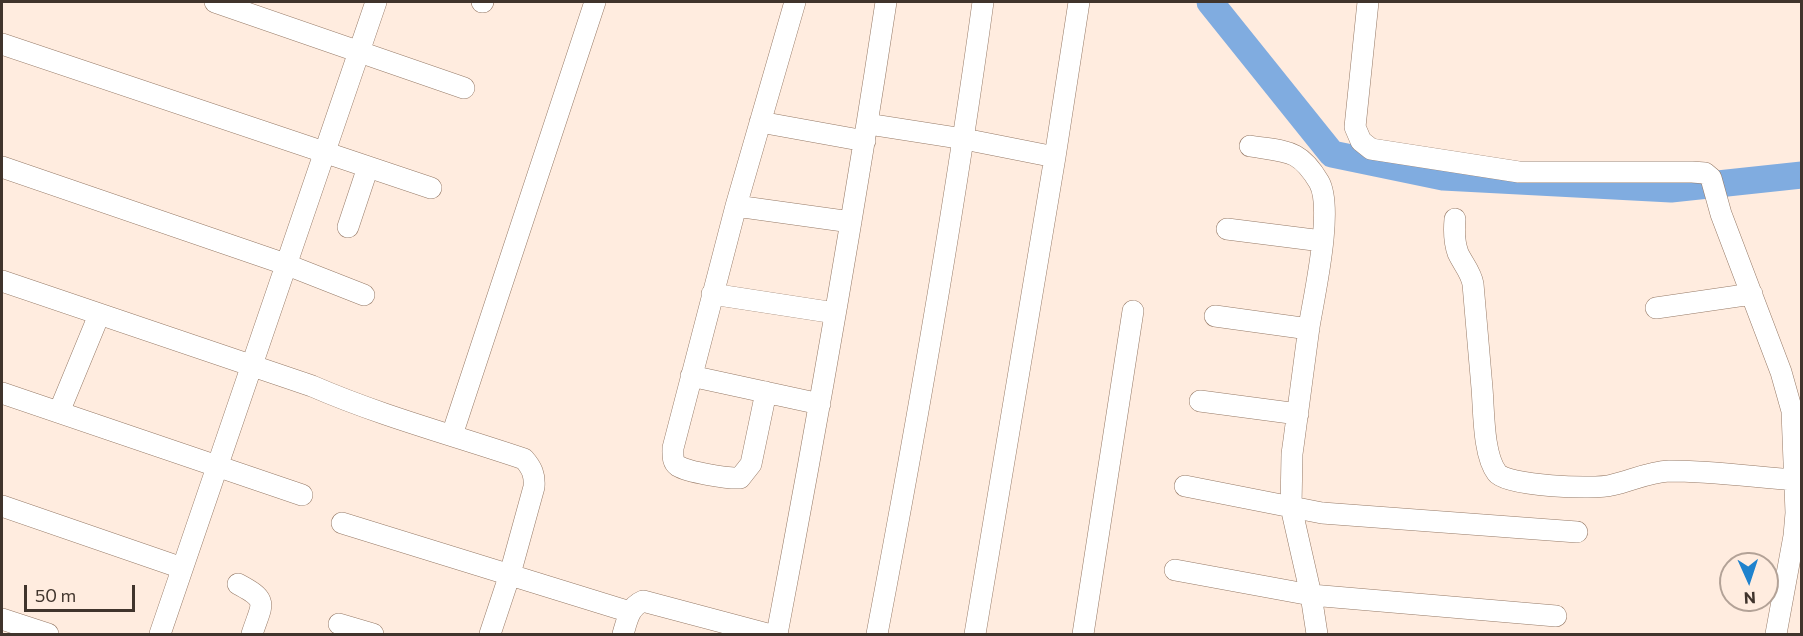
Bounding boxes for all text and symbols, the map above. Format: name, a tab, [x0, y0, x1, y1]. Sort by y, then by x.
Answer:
north arrow	[1719, 552, 1779, 612]
scale bar	[27, 573, 138, 611]
text: 50 m	[35, 584, 76, 606]
text: N	[1743, 589, 1756, 608]

